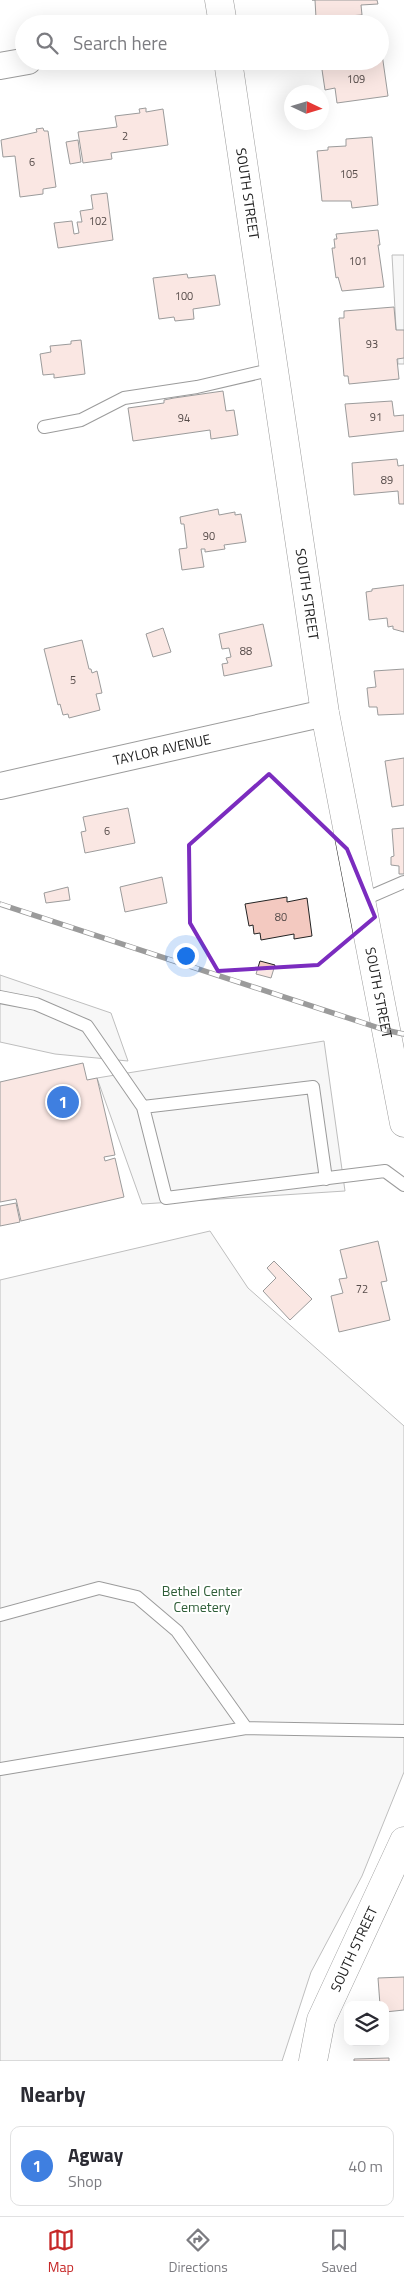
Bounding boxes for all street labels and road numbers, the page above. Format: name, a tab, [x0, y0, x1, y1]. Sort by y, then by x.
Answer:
street label: SOUTH STREET	[231, 146, 265, 241]
street label: SOUTH STREET	[291, 547, 325, 642]
street label: TAYLOR AVENUE	[111, 728, 213, 770]
street label: SOUTH STREET	[360, 945, 399, 1040]
street label: SOUTH STREET	[325, 1902, 383, 1995]

